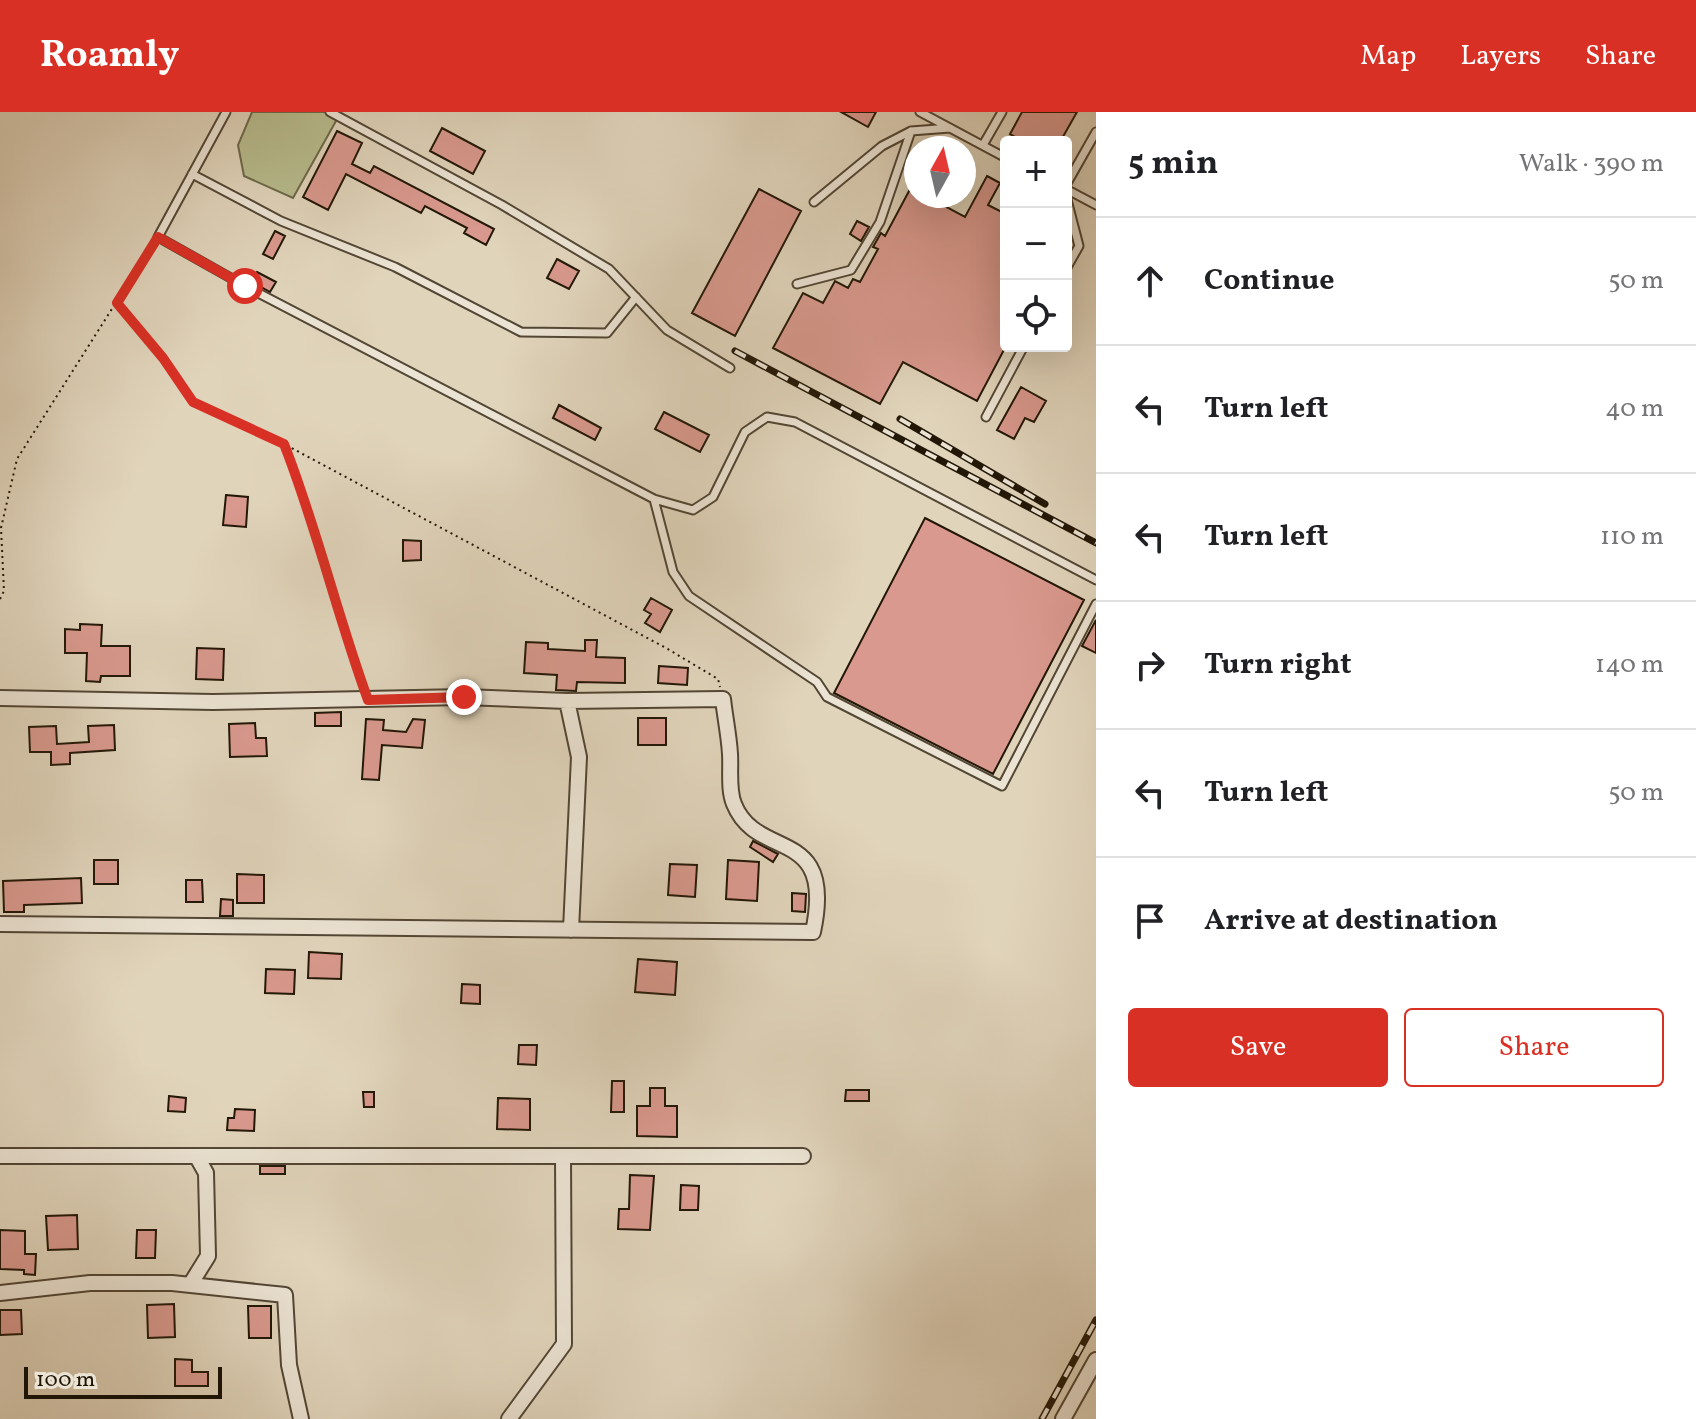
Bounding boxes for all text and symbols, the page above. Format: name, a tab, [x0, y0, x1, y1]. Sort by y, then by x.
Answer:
text: Roamly	[40, 30, 179, 83]
text: Map	[1360, 37, 1416, 76]
text: Layers	[1460, 37, 1541, 76]
text: Share	[1585, 37, 1656, 76]
north arrow	[904, 136, 976, 208]
map controls	[1000, 136, 1072, 352]
button: +	[1000, 136, 1072, 208]
text: 5 min	[1128, 141, 1218, 188]
text: Walk · 390 m	[1519, 146, 1664, 182]
button: −	[1000, 208, 1072, 280]
icon: ahead	[1128, 259, 1172, 303]
text: Continue	[1204, 260, 1335, 302]
text: 50 m	[1608, 263, 1664, 299]
route start	[227, 268, 263, 304]
button: locate	[1000, 280, 1072, 352]
icon: left	[1128, 387, 1172, 431]
text: Turn left	[1204, 388, 1328, 430]
text: 40 m	[1605, 391, 1664, 427]
icon: left	[1128, 515, 1172, 559]
text: Turn left	[1204, 516, 1328, 558]
text: 110 m	[1600, 519, 1664, 555]
icon: right	[1128, 643, 1172, 687]
text: Turn right	[1204, 644, 1352, 686]
text: 140 m	[1595, 647, 1664, 683]
route end	[446, 679, 482, 715]
icon: left	[1128, 771, 1172, 815]
text: Turn left	[1204, 772, 1328, 814]
text: 50 m	[1608, 775, 1664, 811]
icon: arrive	[1128, 899, 1172, 943]
text: Arrive at destination	[1204, 900, 1498, 942]
button: Save	[1128, 1008, 1388, 1087]
button: Share	[1404, 1008, 1664, 1087]
scale bar	[24, 1363, 222, 1399]
text: 100 m	[36, 1365, 95, 1396]

